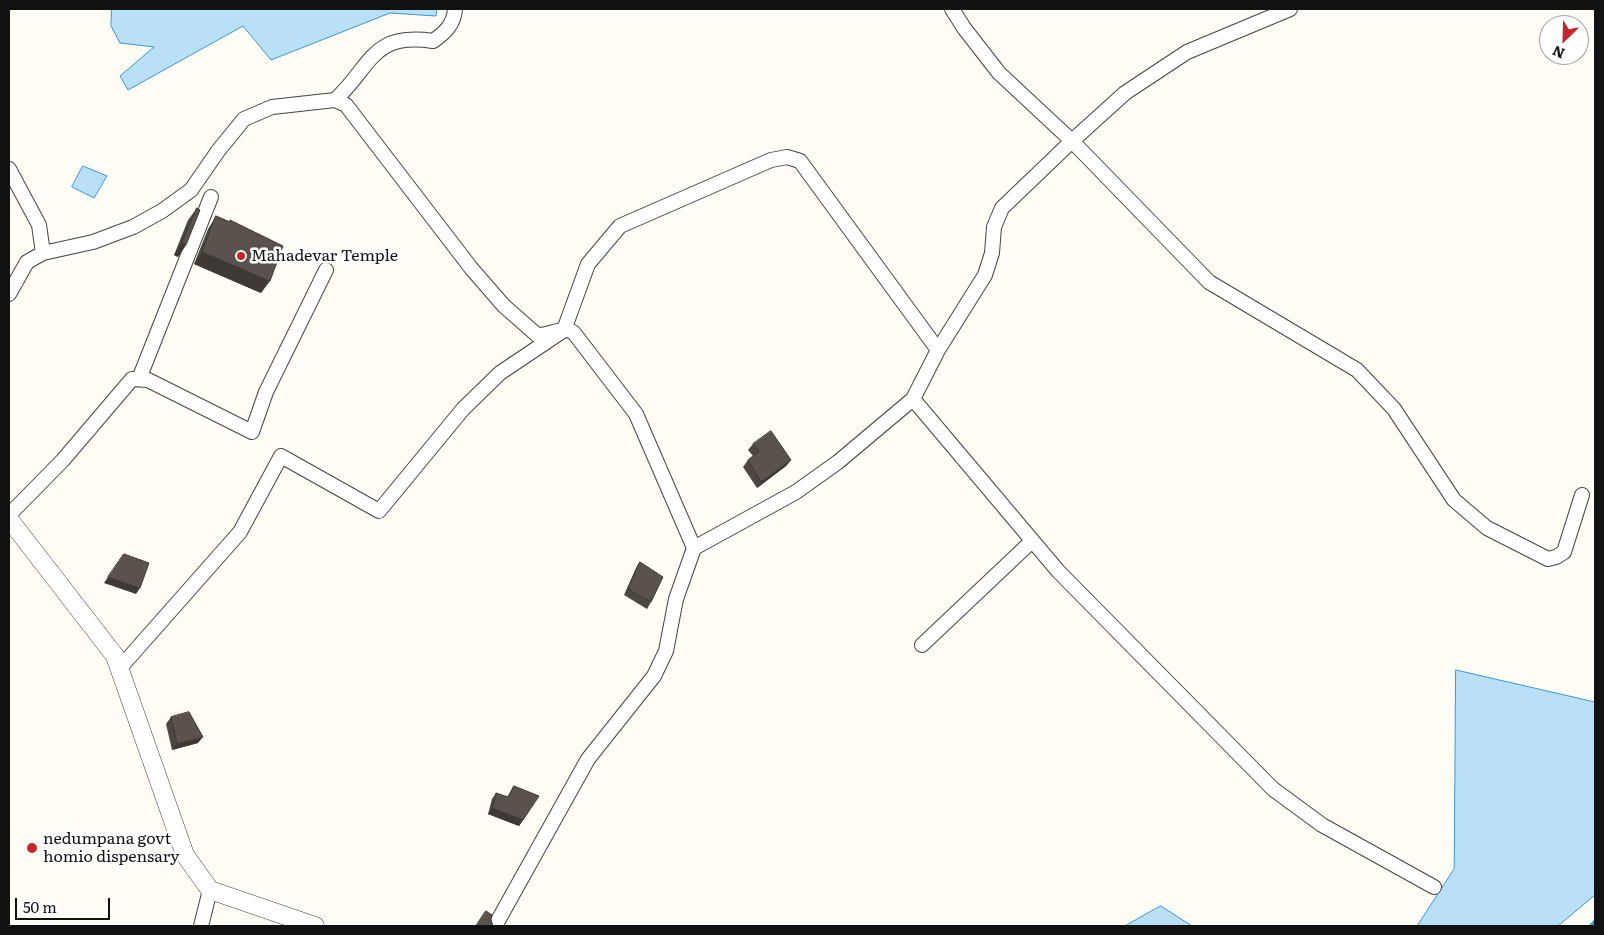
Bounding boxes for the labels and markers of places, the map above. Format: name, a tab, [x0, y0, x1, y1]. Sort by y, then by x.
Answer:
place label: Mahadevar Temple	[251, 246, 398, 266]
marker: Mahadevar Temple	[235, 250, 247, 262]
place label: nedumpana govt homio dispensary	[43, 829, 179, 867]
marker: nedumpana govt homio dispensary	[25, 841, 39, 855]

